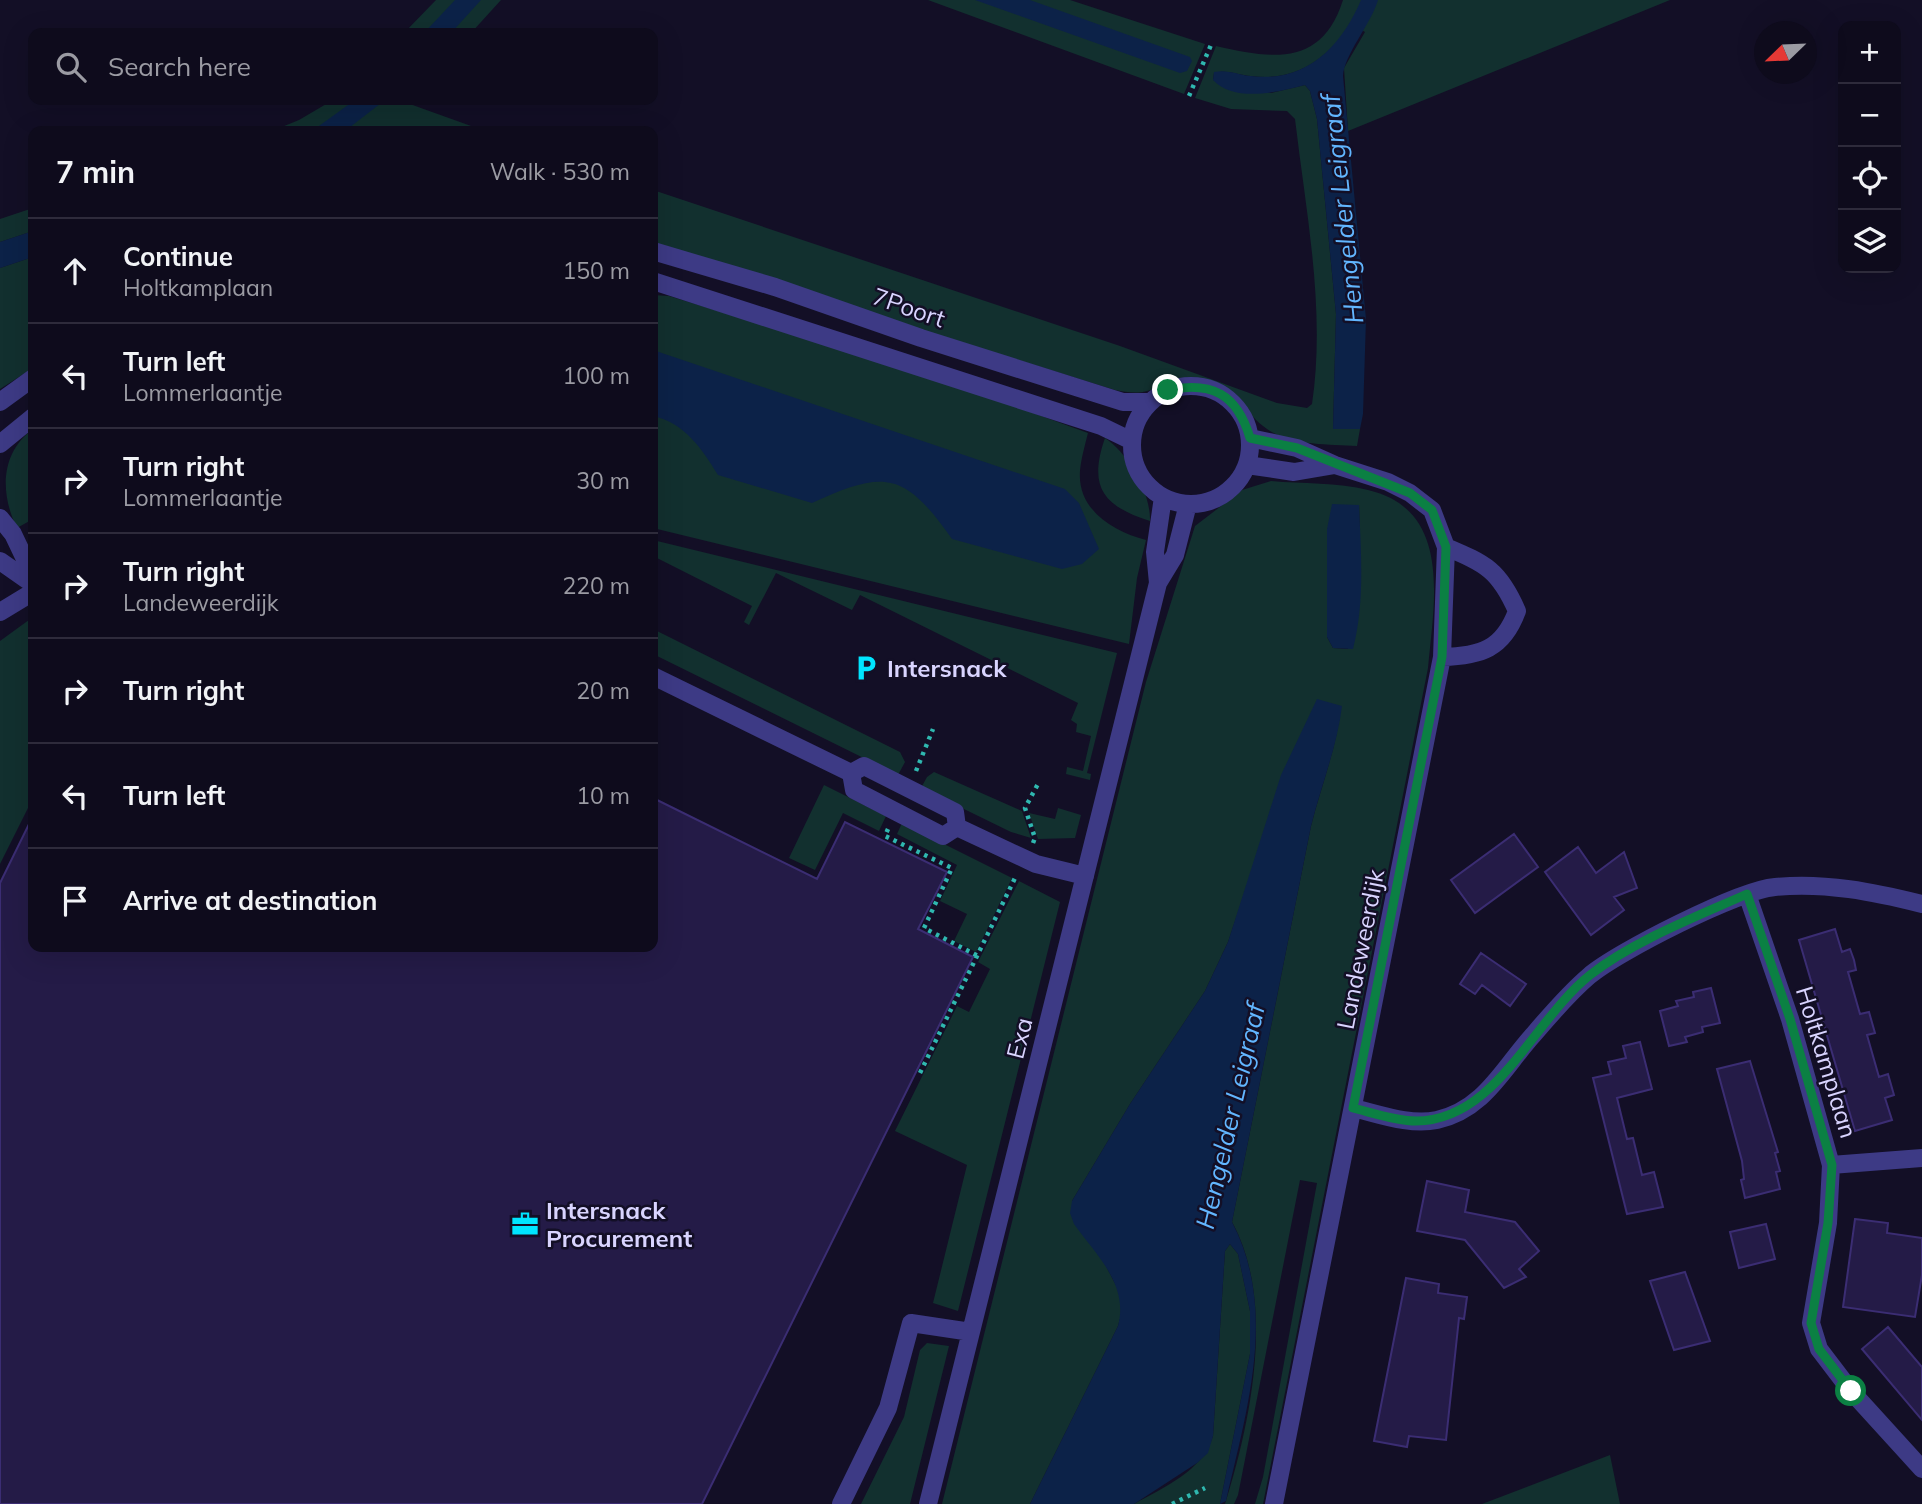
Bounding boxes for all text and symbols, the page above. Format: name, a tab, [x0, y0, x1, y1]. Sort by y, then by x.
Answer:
north arrow	[1754, 21, 1817, 84]
map controls	[1838, 21, 1901, 273]
button: +	[1838, 21, 1901, 84]
search box	[28, 28, 658, 105]
icon: search	[52, 48, 90, 86]
text: Search here	[108, 50, 251, 83]
button: −	[1838, 84, 1901, 147]
water label: Hengelder Leigraaf	[1313, 90, 1370, 325]
button: locate	[1838, 147, 1901, 210]
text: 7 min	[56, 153, 135, 191]
text: Walk · 530 m	[490, 157, 630, 186]
button: layers	[1838, 210, 1901, 273]
text: Continue	[123, 240, 233, 273]
icon: ahead	[56, 252, 94, 290]
text: 150 m	[562, 256, 630, 285]
text: Holtkamplaan	[123, 273, 273, 302]
street label: 7Poort	[869, 281, 949, 333]
text: Turn left	[123, 345, 225, 378]
icon: left	[56, 357, 94, 395]
text: 100 m	[562, 361, 630, 390]
route end	[1152, 374, 1183, 405]
text: Lommerlaantje	[123, 378, 282, 407]
text: Turn right	[123, 450, 244, 483]
icon: right	[56, 462, 94, 500]
text: 30 m	[576, 466, 630, 495]
text: Lommerlaantje	[123, 483, 282, 512]
text: Turn right	[123, 555, 244, 588]
icon: right	[56, 567, 94, 605]
text: 220 m	[562, 571, 630, 600]
text: Landeweerdijk	[123, 588, 279, 617]
parking icon: Intersnack	[851, 653, 881, 683]
place label: Intersnack	[887, 653, 1007, 683]
icon: right	[56, 672, 94, 710]
text: Turn right	[123, 674, 244, 707]
text: 20 m	[576, 676, 630, 705]
icon: left	[56, 777, 94, 815]
text: Turn left	[123, 779, 225, 812]
text: 10 m	[576, 781, 630, 810]
street label: Landeweerdijk	[1330, 866, 1390, 1032]
icon: arrive	[56, 882, 94, 920]
text: Arrive at destination	[123, 884, 378, 917]
street label: Holtkamplaan	[1790, 983, 1864, 1141]
water label: Hengelder Leigraaf	[1188, 998, 1273, 1232]
street label: Exa	[999, 1014, 1039, 1062]
place label: Intersnack Procurement	[546, 1195, 692, 1253]
office icon: Intersnack Procurement	[510, 1209, 540, 1239]
route start	[1835, 1375, 1866, 1406]

